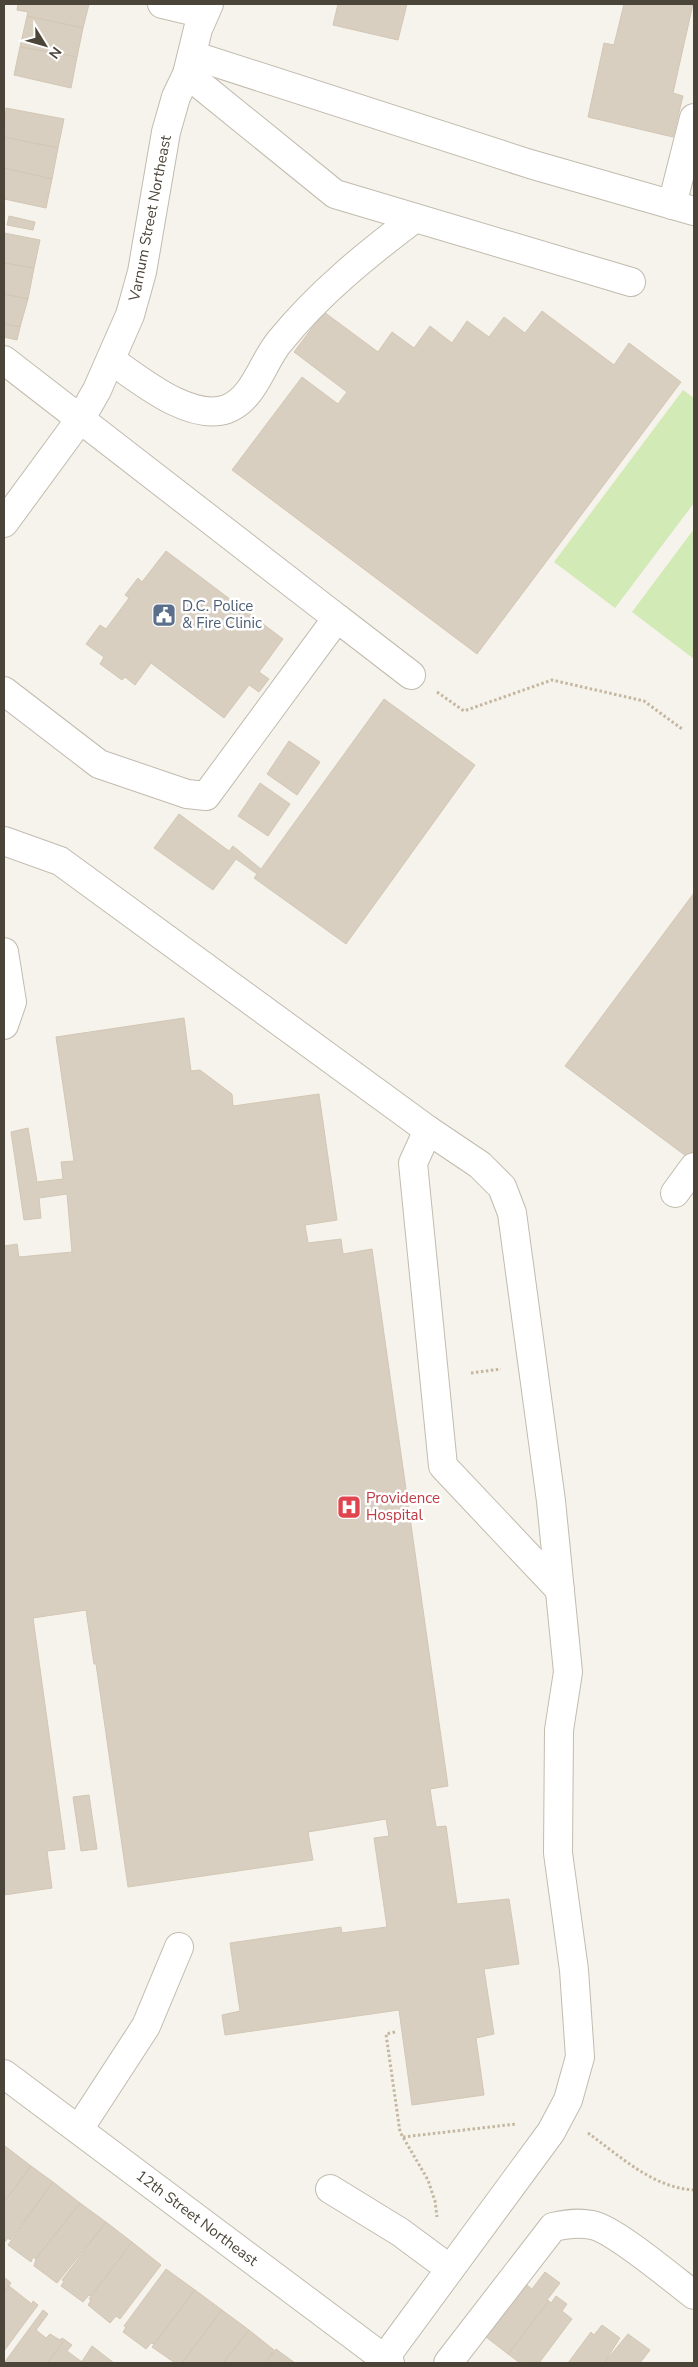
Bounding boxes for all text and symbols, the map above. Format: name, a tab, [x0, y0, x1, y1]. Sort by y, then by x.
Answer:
north arrow	[20, 20, 70, 70]
text: N	[44, 43, 66, 62]
street label: Varnum Street Northeast	[124, 133, 176, 304]
place label: D.C. Police & Fire Clinic	[182, 596, 262, 633]
public building icon: D.C. Police & Fire Clinic	[151, 602, 177, 628]
place label: Providence Hospital	[366, 1488, 440, 1525]
hospital icon: Providence Hospital	[336, 1494, 362, 1520]
street label: 12th Street Northeast	[132, 2166, 263, 2271]

